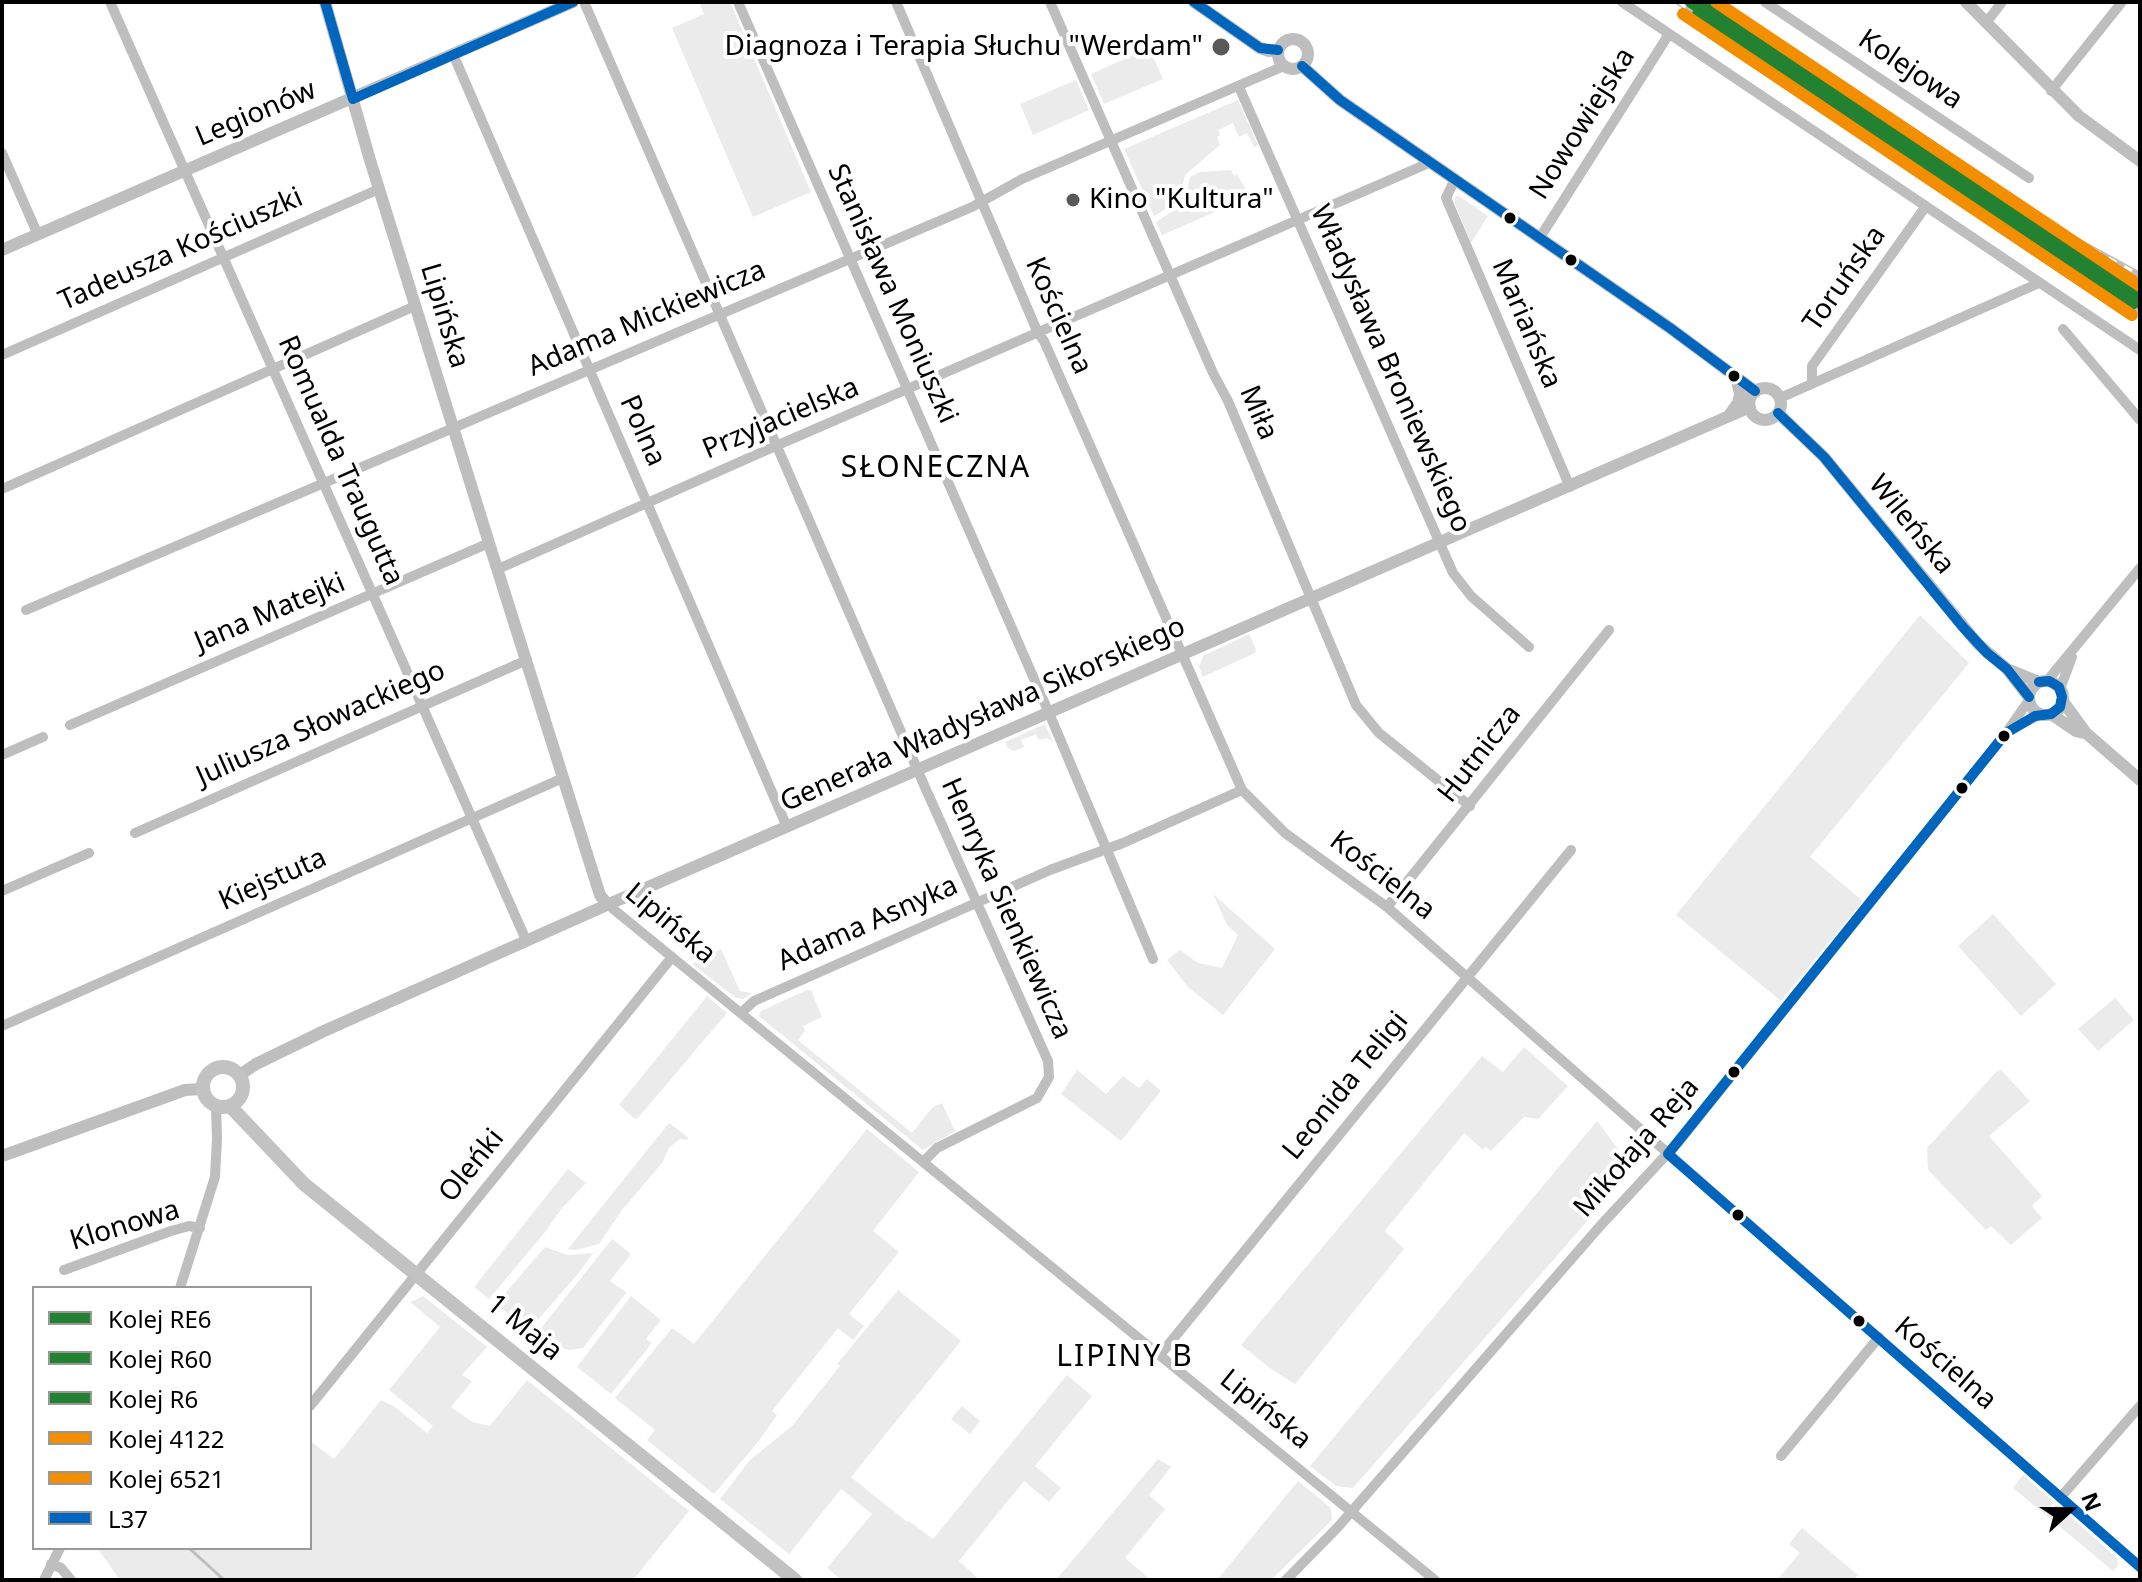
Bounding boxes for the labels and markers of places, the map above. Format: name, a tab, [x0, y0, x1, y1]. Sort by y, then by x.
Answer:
place label: Diagnoza i Terapia Słuchu "Werdam"	[725, 30, 1203, 64]
marker: Diagnoza i Terapia Słuchu "Werdam"	[1210, 36, 1232, 58]
place label: Kino "Kultura"	[1089, 183, 1274, 217]
marker: Kino "Kultura"	[1064, 191, 1082, 209]
unlabelled marker	[1502, 210, 1518, 226]
unlabelled marker	[1563, 252, 1579, 268]
unlabelled marker	[1726, 368, 1742, 384]
unlabelled marker	[1996, 728, 2012, 744]
unlabelled marker	[1954, 780, 1970, 796]
unlabelled marker	[1726, 1064, 1742, 1080]
unlabelled marker	[1730, 1207, 1746, 1223]
unlabelled marker	[1851, 1313, 1867, 1329]

